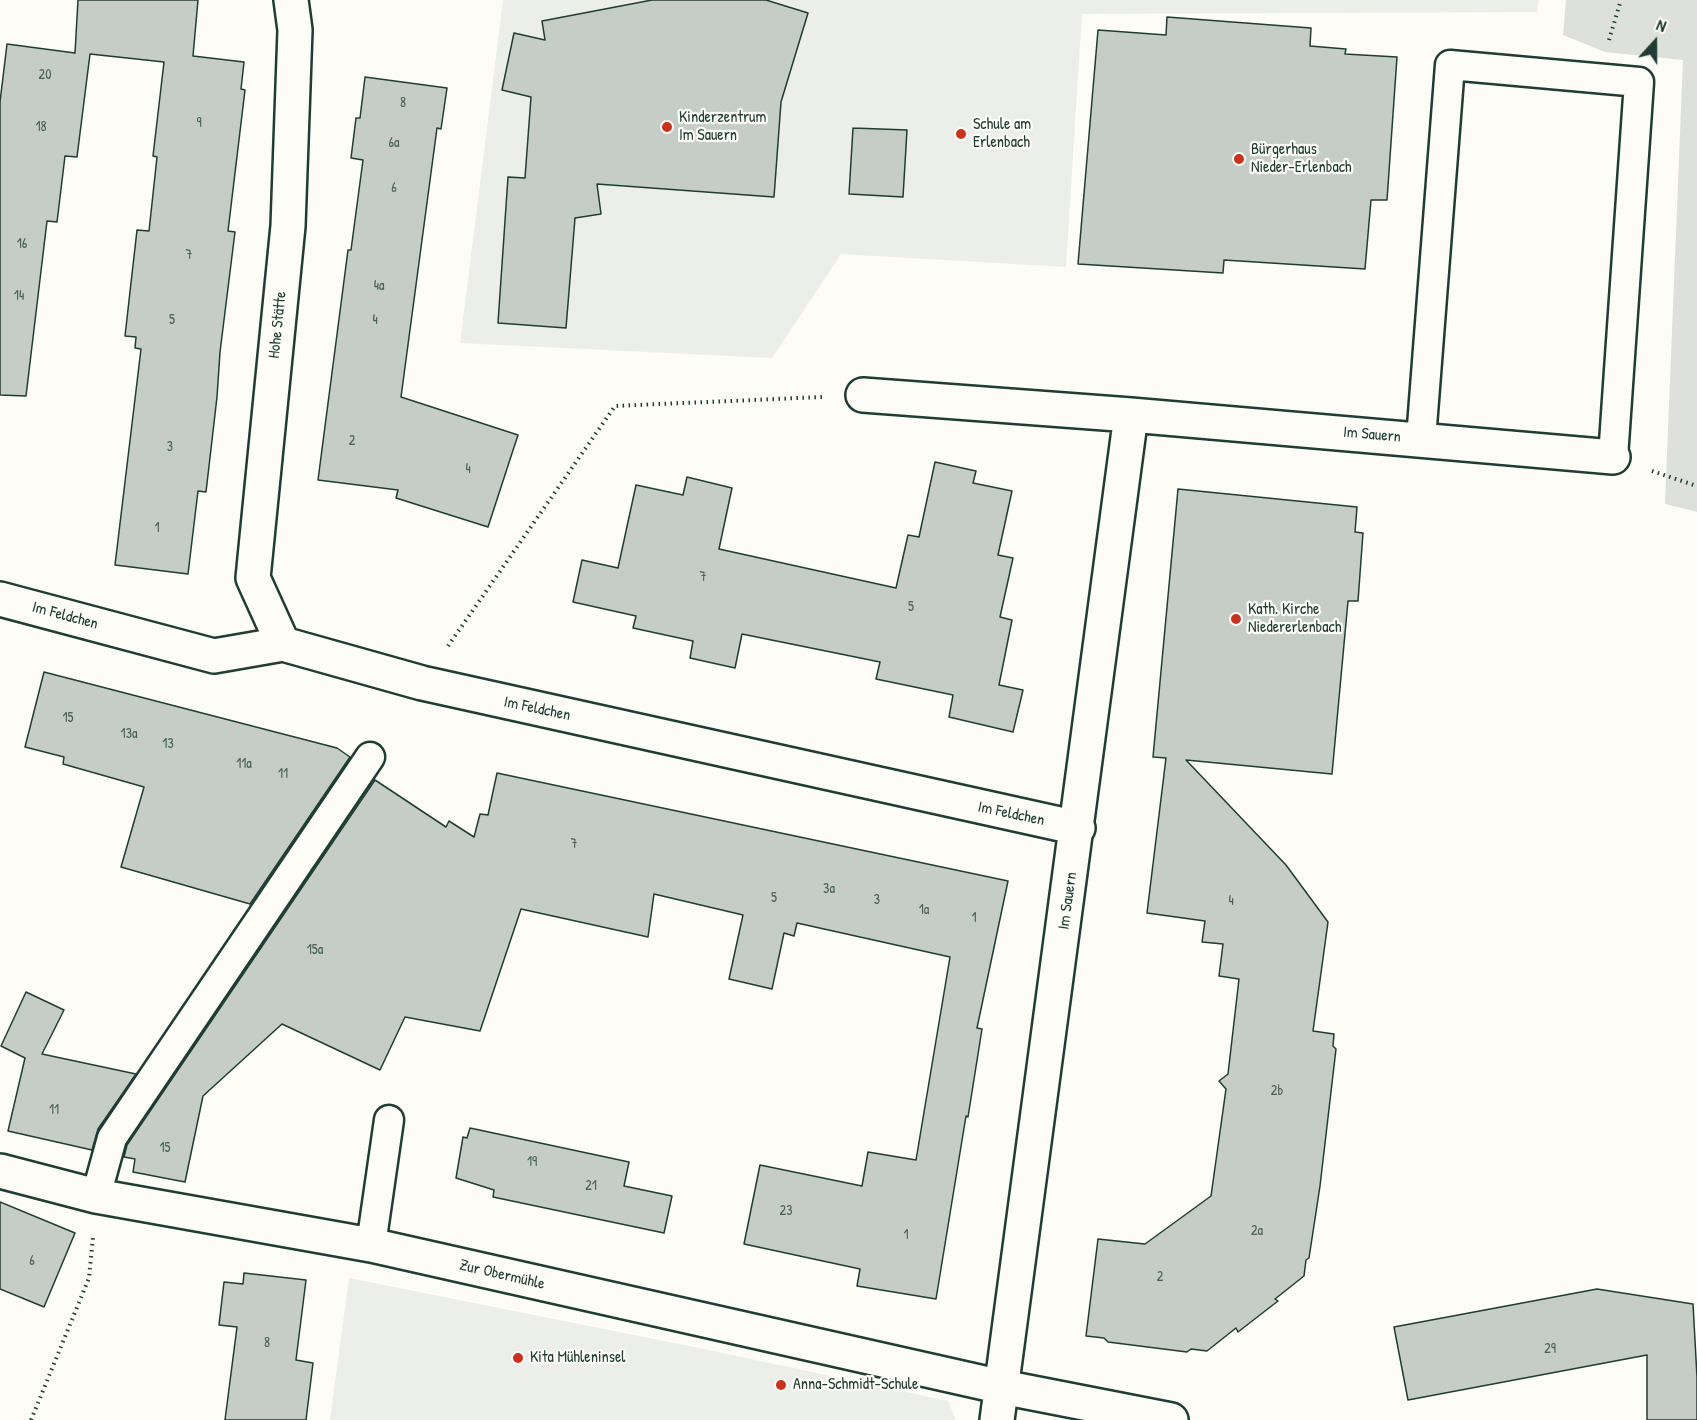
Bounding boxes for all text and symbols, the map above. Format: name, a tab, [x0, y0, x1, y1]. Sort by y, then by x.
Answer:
north arrow	[1625, 12, 1685, 72]
text: N	[1654, 13, 1669, 37]
house number: 20	[39, 67, 51, 83]
house number: 8	[400, 95, 406, 111]
place label: Kinderzentrum Im Sauern	[679, 108, 766, 146]
house number: 9	[196, 115, 202, 131]
place label: Schule am Erlenbach	[973, 115, 1031, 153]
house number: 18	[35, 119, 47, 135]
marker: Kinderzentrum Im Sauern	[660, 120, 674, 134]
marker: Schule am Erlenbach	[954, 127, 968, 141]
house number: 6a	[388, 135, 400, 151]
place label: Bürgerhaus Nieder-Erlenbach	[1251, 140, 1352, 178]
marker: Bürgerhaus Nieder-Erlenbach	[1232, 152, 1246, 166]
house number: 6	[391, 180, 397, 196]
house number: 16	[17, 236, 27, 252]
house number: 7	[186, 247, 192, 263]
house number: 4a	[374, 278, 384, 294]
house number: 14	[14, 288, 24, 304]
street label: Hohe Stätte	[265, 291, 291, 359]
house number: 5	[169, 312, 175, 328]
house number: 4	[372, 312, 378, 328]
street label: Im Sauern	[1342, 423, 1402, 447]
house number: 2	[349, 433, 355, 449]
house number: 3	[167, 439, 173, 455]
house number: 4	[465, 461, 471, 477]
house number: 1	[154, 520, 160, 536]
house number: 7	[700, 569, 706, 585]
street label: Im Feldchen	[30, 598, 100, 634]
house number: 5	[908, 599, 914, 615]
place label: Kath. Kirche Niedererlenbach	[1248, 600, 1341, 638]
marker: Kath. Kirche Niedererlenbach	[1229, 612, 1243, 626]
street label: Im Feldchen	[502, 693, 572, 725]
house number: 15	[62, 710, 74, 726]
house number: 13a	[121, 726, 137, 742]
house number: 13	[162, 736, 174, 752]
house number: 11a	[236, 756, 252, 772]
house number: 11	[278, 766, 288, 782]
street label: Im Feldchen	[976, 798, 1046, 830]
house number: 7	[571, 836, 577, 852]
street label: Im Sauern	[1054, 871, 1082, 931]
house number: 3a	[823, 881, 835, 897]
house number: 5	[771, 890, 777, 906]
house number: 3	[874, 892, 880, 908]
house number: 4	[1228, 893, 1234, 909]
house number: 1a	[919, 902, 929, 918]
house number: 1	[971, 910, 977, 926]
house number: 15a	[307, 942, 323, 958]
house number: 2b	[1271, 1083, 1283, 1099]
house number: 11	[49, 1102, 59, 1118]
house number: 15	[159, 1140, 171, 1156]
house number: 19	[527, 1154, 537, 1170]
house number: 21	[585, 1178, 597, 1194]
house number: 23	[780, 1203, 792, 1219]
house number: 2a	[1251, 1223, 1263, 1239]
house number: 1	[903, 1227, 909, 1243]
house number: 6	[29, 1253, 35, 1269]
street label: Zur Obermühle	[457, 1256, 547, 1294]
house number: 2	[1157, 1269, 1163, 1285]
house number: 8	[264, 1335, 270, 1351]
house number: 29	[1544, 1341, 1556, 1357]
place label: Kita Mühleninsel	[530, 1348, 626, 1368]
marker: Kita Mühleninsel	[511, 1351, 525, 1365]
place label: Anna-Schmidt-Schule	[793, 1375, 918, 1395]
marker: Anna-Schmidt-Schule	[774, 1378, 788, 1392]

